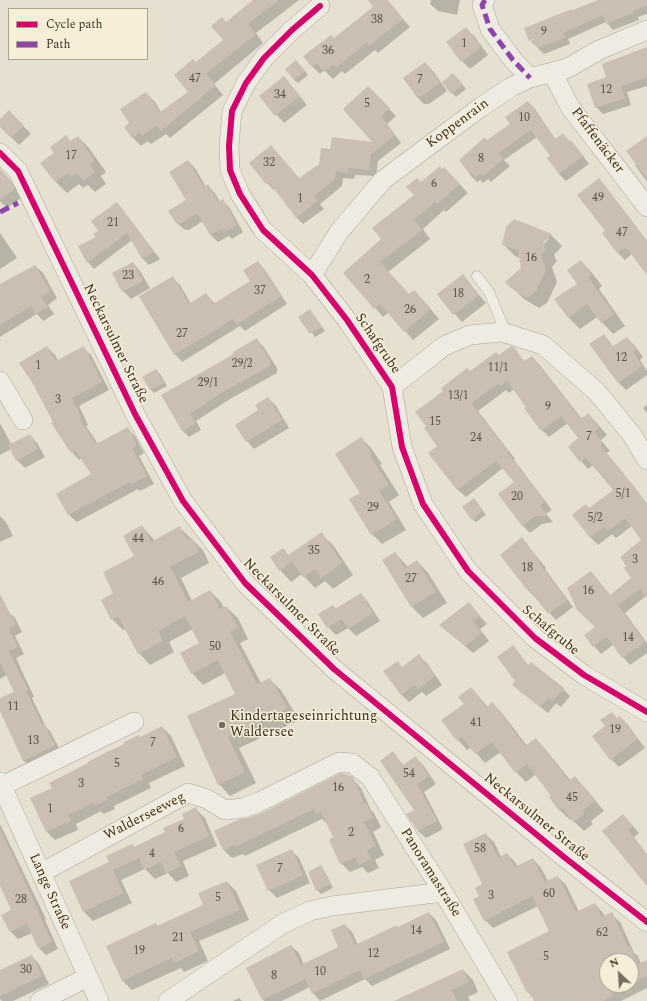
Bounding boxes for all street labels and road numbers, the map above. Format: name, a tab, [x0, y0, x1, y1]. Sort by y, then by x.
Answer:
street label: Koppenrain	[423, 96, 493, 152]
street label: Pfaffenäcker	[567, 105, 627, 177]
street label: Neckarsulmer Straße	[79, 281, 151, 407]
street label: Schafgrube	[351, 310, 403, 378]
street label: Neckarsulmer Straße	[239, 556, 343, 660]
street label: Schafgrube	[518, 602, 582, 660]
street label: Neckarsulmer Straße	[480, 770, 592, 866]
street label: Walderseeweg	[102, 789, 188, 845]
street label: Panoramastraße	[396, 826, 464, 920]
street label: Lange Straße	[25, 851, 73, 933]

